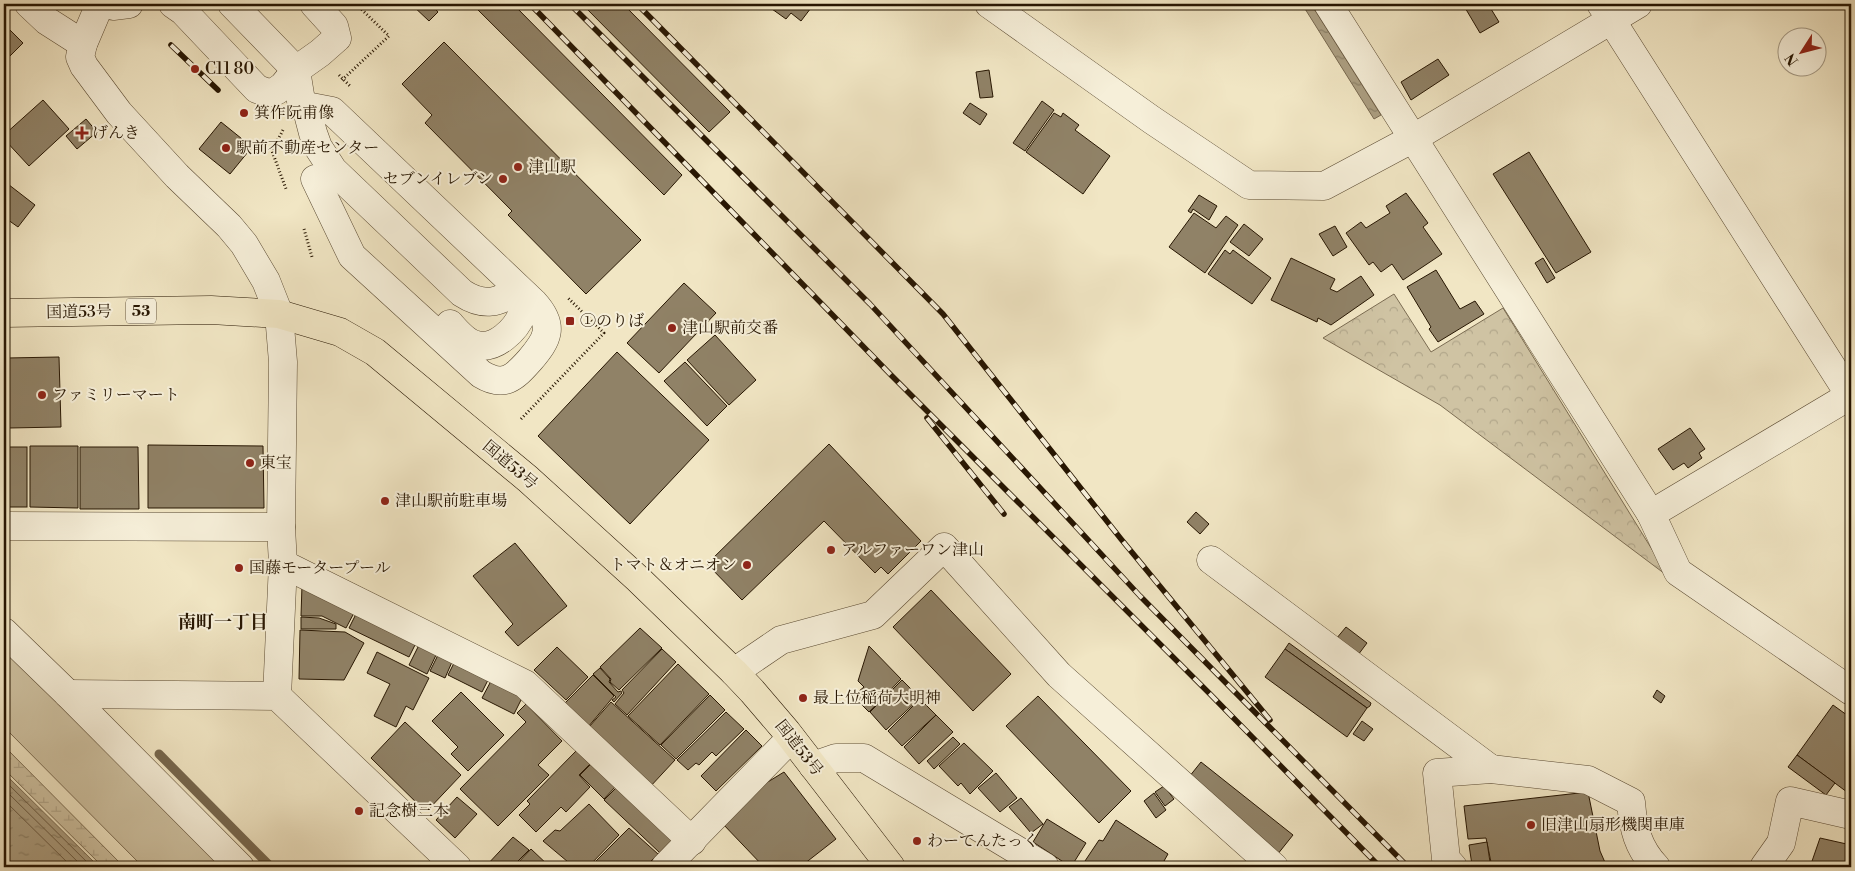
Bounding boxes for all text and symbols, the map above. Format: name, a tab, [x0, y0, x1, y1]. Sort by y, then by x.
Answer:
north arrow	[1778, 28, 1828, 78]
text: N	[1782, 49, 1803, 69]
place label: C11 80	[205, 59, 254, 79]
marker: C11 80	[189, 63, 201, 75]
place label: 箕作阮甫像	[254, 103, 334, 123]
marker: 箕作阮甫像	[238, 107, 250, 119]
place label: げんき	[92, 123, 140, 143]
marker: げんき	[76, 127, 88, 139]
place label: 駅前不動産センター	[236, 138, 379, 158]
marker: 駅前不動産センター	[220, 142, 232, 154]
place label: 津山駅	[528, 157, 576, 177]
marker: 津山駅	[512, 161, 524, 173]
place label: セブンイレブン	[383, 169, 493, 189]
marker: セブンイレブン	[497, 173, 509, 185]
road number: 53	[126, 298, 156, 324]
street label: 国道53号	[46, 301, 112, 323]
place label: ①のりば	[580, 311, 644, 331]
marker: ①のりば	[564, 315, 576, 327]
place label: 津山駅前交番	[682, 318, 778, 338]
marker: 津山駅前交番	[666, 322, 678, 334]
place label: ファミリーマート	[52, 385, 180, 405]
marker: ファミリーマート	[36, 389, 48, 401]
street label: 国道53号	[478, 436, 542, 494]
place label: 東宝	[260, 453, 292, 473]
marker: 東宝	[244, 457, 256, 469]
place label: 津山駅前駐車場	[395, 491, 507, 511]
marker: 津山駅前駐車場	[379, 495, 391, 507]
place label: アルファーワン津山	[841, 540, 984, 560]
marker: アルファーワン津山	[825, 544, 837, 556]
place label: トマト＆オニオン	[610, 555, 737, 575]
place label: 国藤モータープール	[249, 558, 391, 578]
marker: トマト＆オニオン	[741, 559, 753, 571]
marker: 国藤モータープール	[233, 562, 245, 574]
district label: 南町一丁目	[178, 611, 268, 634]
place label: 最上位稲荷大明神	[813, 688, 941, 708]
marker: 最上位稲荷大明神	[797, 692, 809, 704]
street label: 国道53号	[771, 716, 827, 780]
place label: 記念樹三本	[369, 801, 449, 821]
marker: 記念樹三本	[353, 805, 365, 817]
place label: 旧津山扇形機関車庫	[1541, 815, 1685, 835]
marker: 旧津山扇形機関車庫	[1525, 819, 1537, 831]
place label: わーてんたっく	[927, 831, 1039, 851]
marker: わーてんたっく	[911, 835, 923, 847]

